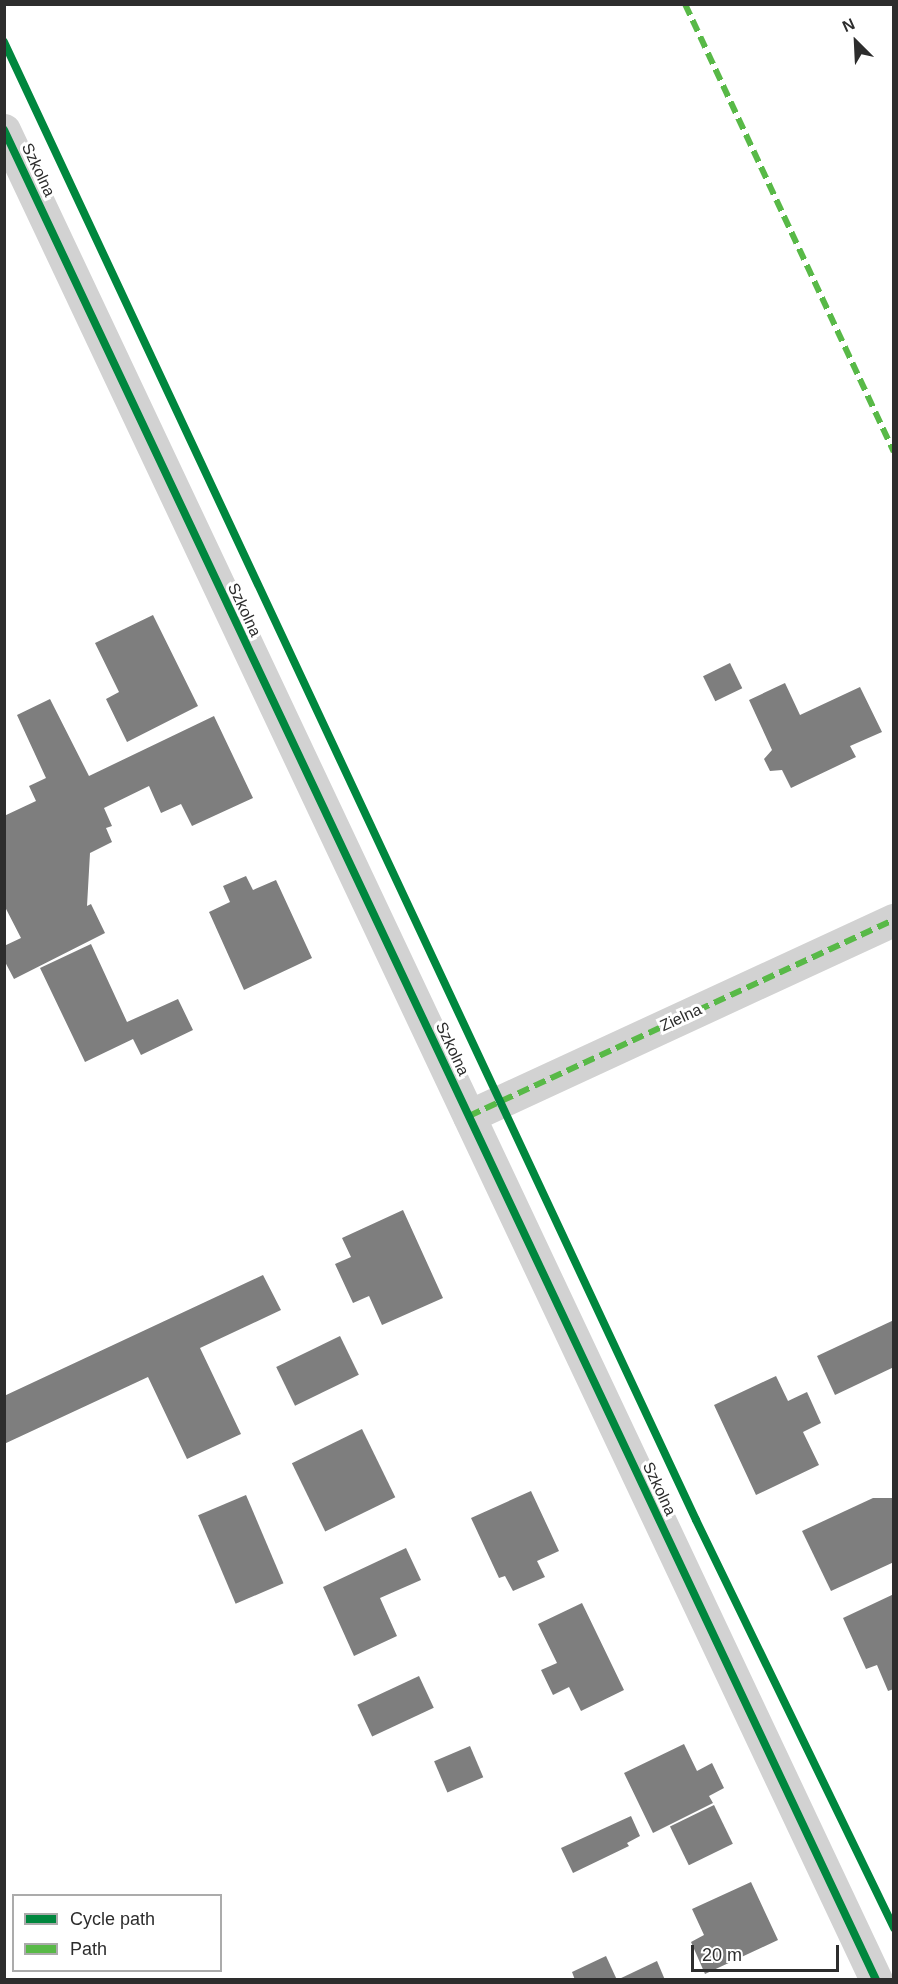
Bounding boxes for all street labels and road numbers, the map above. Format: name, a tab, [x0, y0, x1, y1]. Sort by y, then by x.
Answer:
street label: Szkolna	[17, 140, 59, 200]
street label: Szkolna	[223, 580, 265, 640]
street label: Zielna	[657, 1000, 705, 1036]
street label: Szkolna	[431, 1019, 473, 1079]
street label: Szkolna	[638, 1459, 680, 1519]

